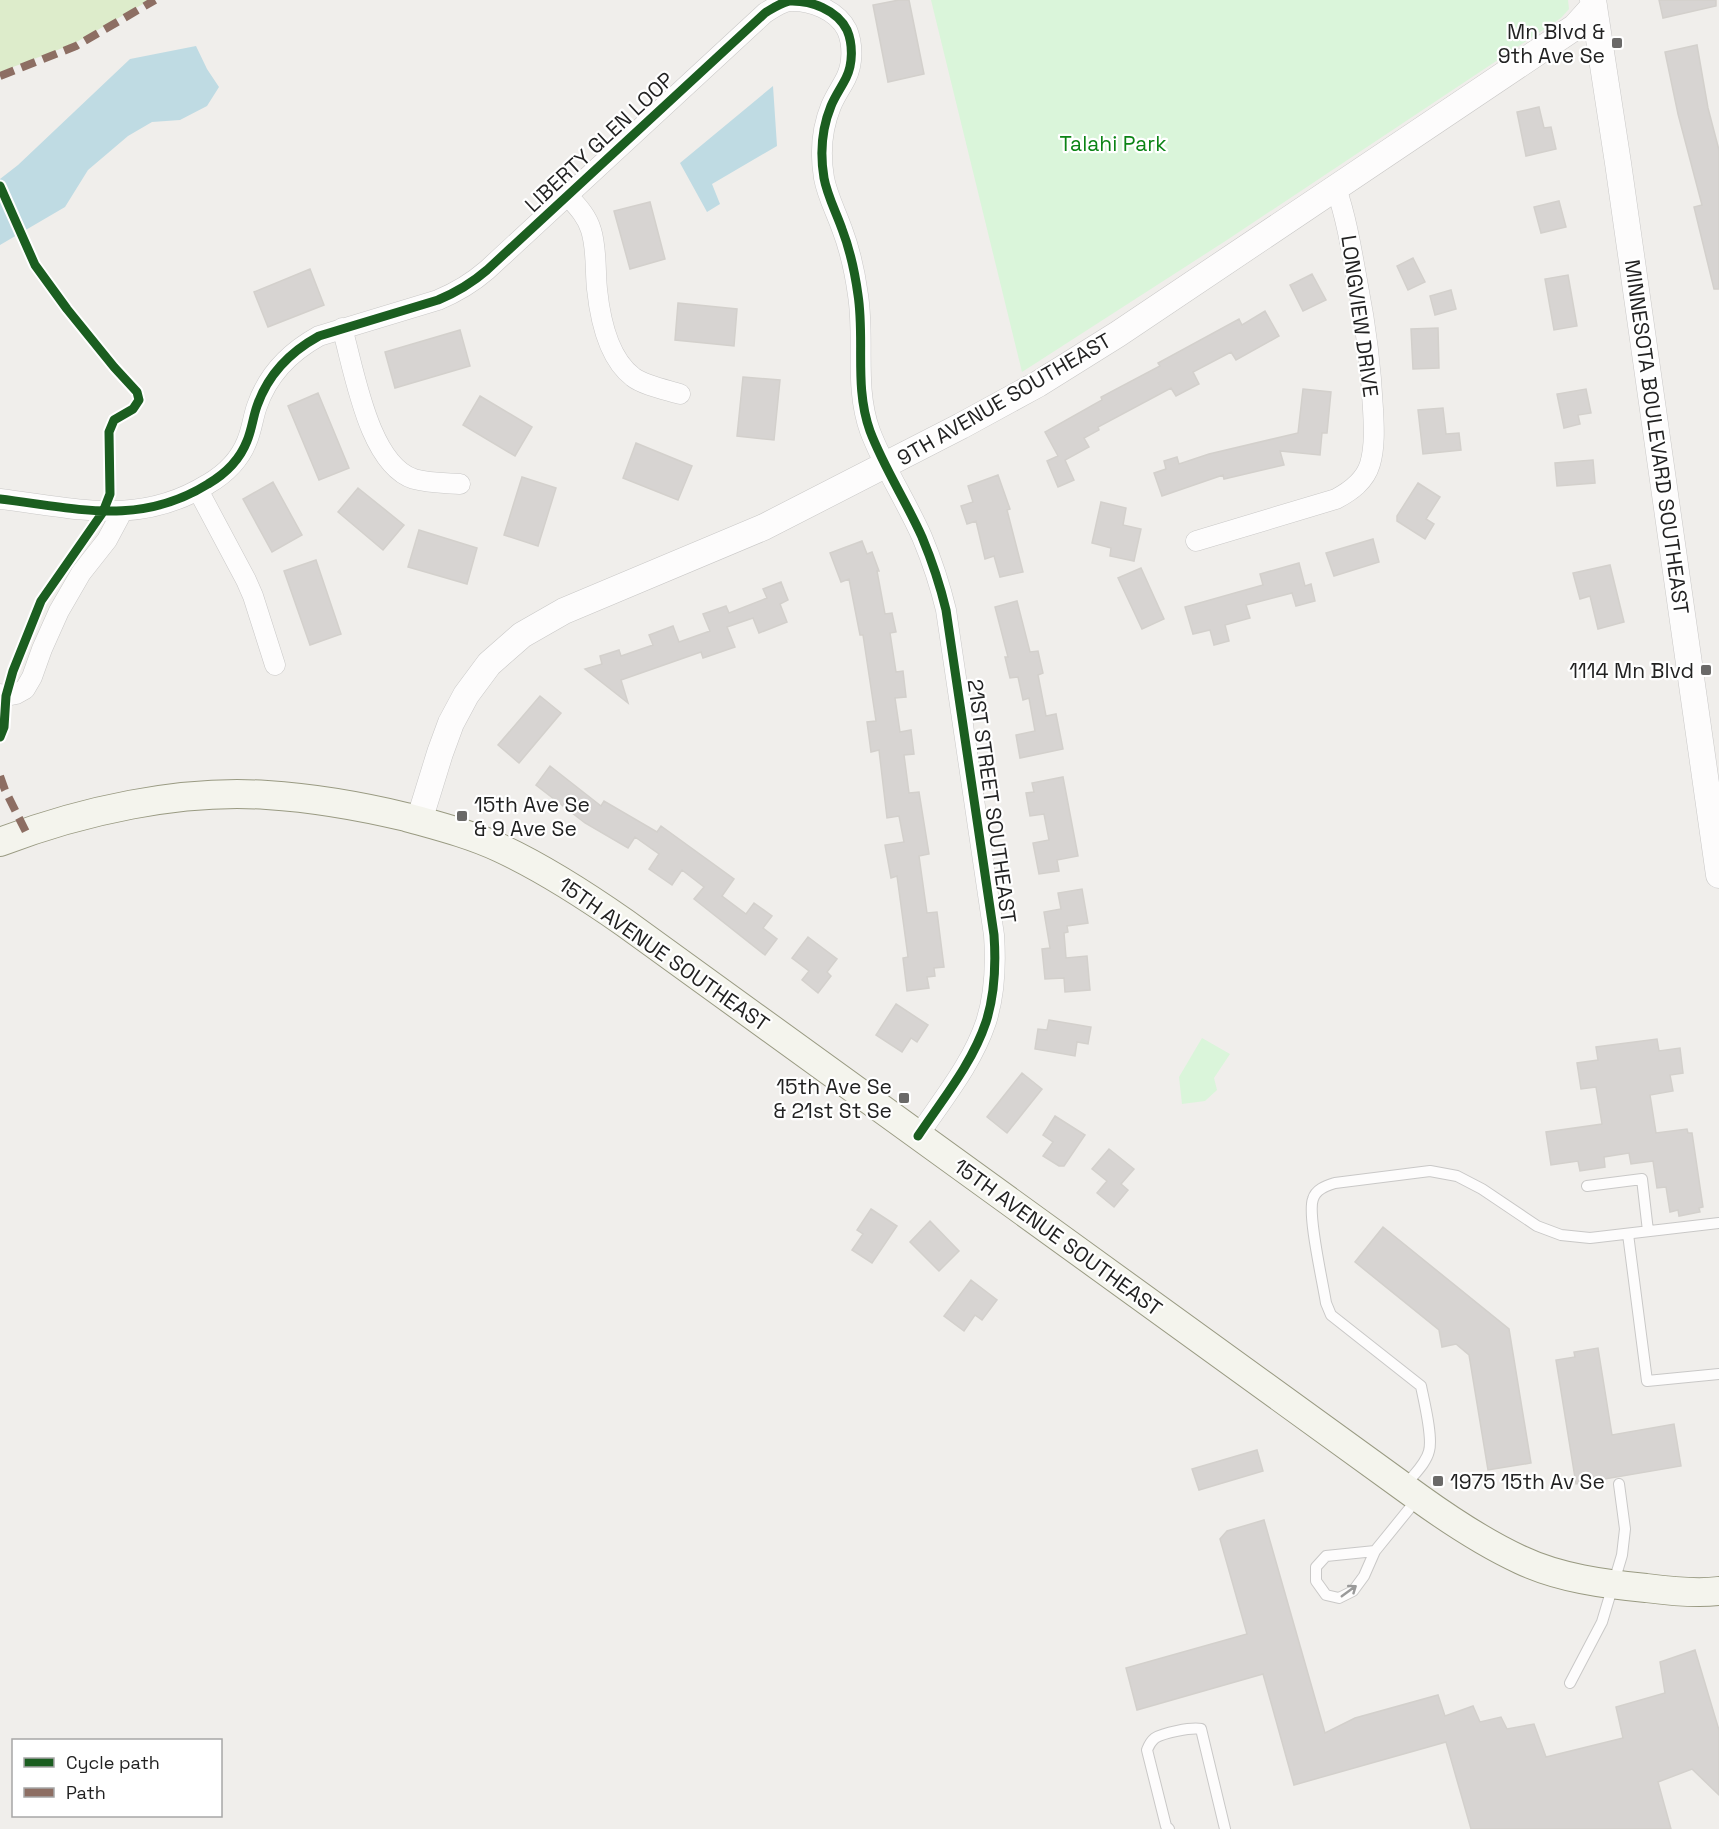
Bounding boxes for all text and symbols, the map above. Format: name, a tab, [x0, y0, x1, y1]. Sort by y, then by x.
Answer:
place label: Mn Blvd & 9th Ave Se	[1498, 18, 1605, 69]
marker: Mn Blvd & 9th Ave Se	[1610, 36, 1624, 50]
street label: LIBERTY GLEN LOOP	[519, 66, 679, 218]
park label: Talahi Park	[1060, 130, 1166, 157]
street label: LONGVIEW DRIVE	[1335, 233, 1385, 399]
street label: MINNESOTA BOULEVARD SOUTHEAST	[1619, 258, 1695, 616]
street label: 9TH AVENUE SOUTHEAST	[892, 327, 1116, 471]
place label: 1114 Mn Blvd	[1569, 657, 1694, 684]
marker: 1114 Mn Blvd	[1699, 663, 1713, 677]
street label: 21ST STREET SOUTHEAST	[962, 677, 1022, 925]
place label: 15th Ave Se & 9 Ave Se	[474, 791, 590, 842]
marker: 15th Ave Se & 9 Ave Se	[455, 809, 469, 823]
street label: 15TH AVENUE SOUTHEAST	[553, 871, 775, 1037]
place label: 15th Ave Se & 21st St Se	[773, 1073, 892, 1124]
marker: 15th Ave Se & 21st St Se	[897, 1091, 911, 1105]
street label: 15TH AVENUE SOUTHEAST	[948, 1152, 1168, 1322]
place label: 1975 15th Av Se	[1450, 1468, 1605, 1495]
marker: 1975 15th Av Se	[1431, 1474, 1445, 1488]
one-way arrow	[1341, 1584, 1357, 1597]
legend	[12, 1739, 222, 1817]
text: Cycle path	[66, 1751, 160, 1774]
text: Path	[66, 1781, 106, 1804]

